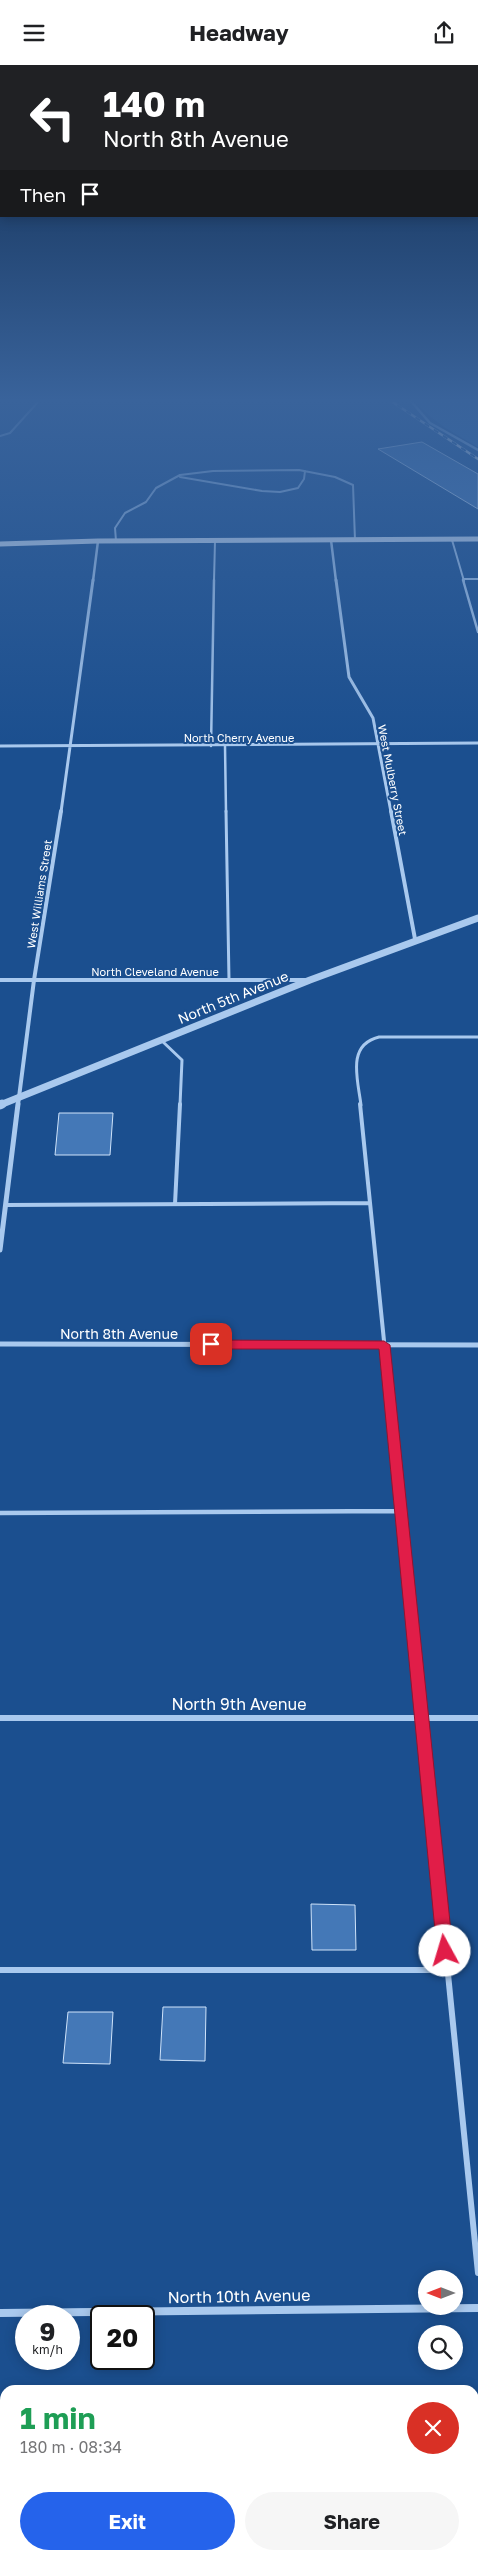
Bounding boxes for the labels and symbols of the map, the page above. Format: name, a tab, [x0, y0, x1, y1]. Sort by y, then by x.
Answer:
street label: West Mulberry Street	[376, 723, 410, 837]
street label: North Cherry Avenue	[184, 731, 294, 744]
street label: West Williams Street	[24, 839, 54, 949]
street label: North Cleveland Avenue	[91, 965, 219, 978]
street label: North 5th Avenue	[175, 967, 291, 1027]
pin	[190, 1323, 232, 1365]
street label: North 8th Avenue	[60, 1325, 178, 1342]
street label: North 9th Avenue	[172, 1694, 306, 1714]
position arrow	[418, 1924, 470, 1976]
north arrow	[418, 2270, 462, 2315]
street label: North 10th Avenue	[167, 2285, 311, 2307]
speed limit sign: 20	[90, 2305, 155, 2370]

